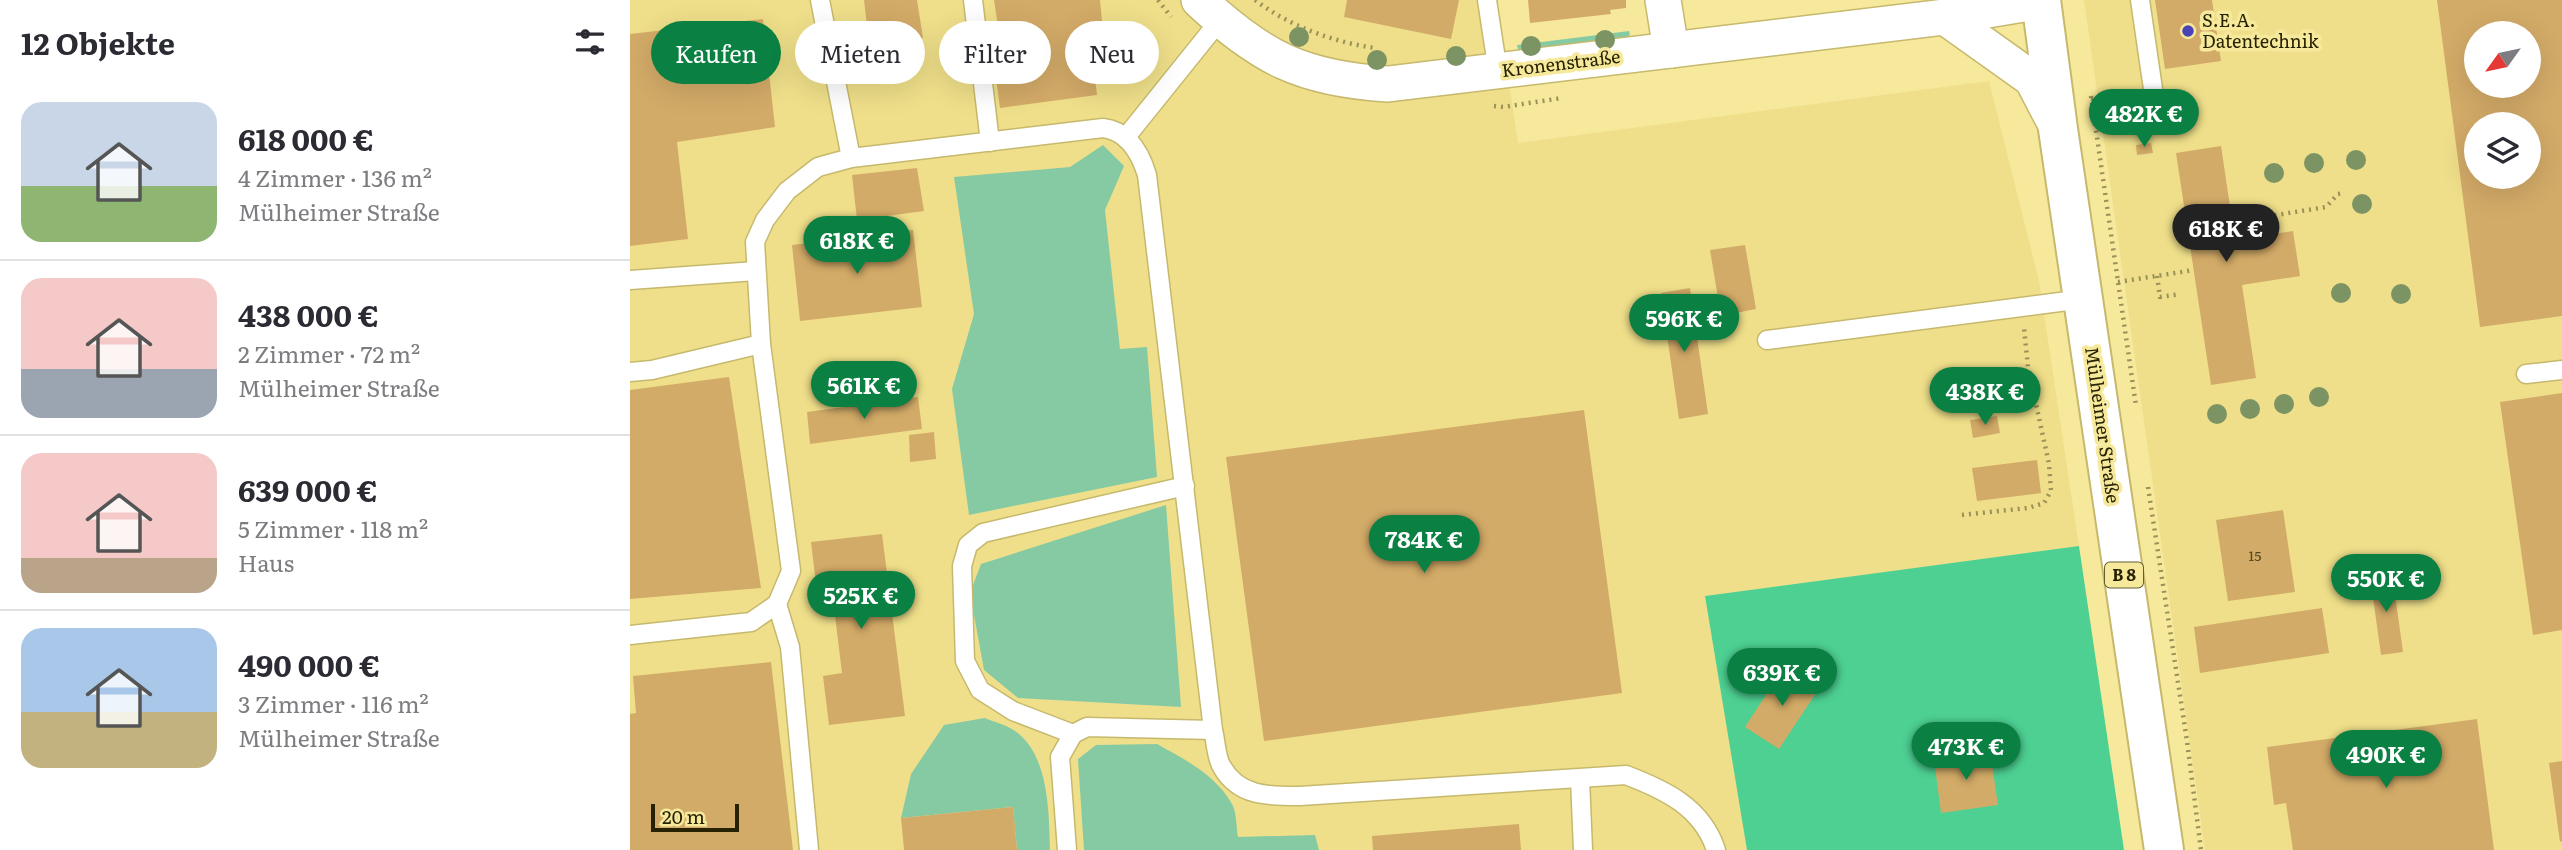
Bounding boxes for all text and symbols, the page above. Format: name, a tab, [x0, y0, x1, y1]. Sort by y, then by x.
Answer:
place label: S.E.A. Datentechnik	[2202, 6, 2320, 54]
text: 12 Objekte	[21, 20, 175, 64]
chip: Kaufen	[651, 21, 781, 84]
chip: Mieten	[795, 21, 925, 84]
chip: Filter	[939, 21, 1051, 84]
chip: Neu	[1065, 21, 1159, 84]
north arrow	[2464, 21, 2541, 98]
map controls	[2464, 21, 2541, 189]
icon: filters	[571, 23, 609, 61]
marker: S.E.A. Datentechnik	[2180, 23, 2196, 39]
street label: Kronenstraße	[1500, 42, 1622, 83]
pin: 482K €	[2087, 90, 2201, 149]
text: 482K €	[2105, 95, 2183, 129]
button: layers	[2464, 112, 2541, 189]
text: 618 000 €	[238, 116, 374, 160]
icon: home	[77, 130, 161, 214]
text: 4 Zimmer · 136 m²	[238, 160, 432, 194]
text: Mülheimer Straße	[238, 194, 440, 228]
pin: 618K €	[2169, 204, 2283, 264]
text: 618K €	[2188, 210, 2264, 244]
pin: 618K €	[800, 216, 914, 276]
text: 618K €	[819, 222, 895, 256]
text: 438 000 €	[238, 292, 379, 336]
pin: 596K €	[1627, 294, 1741, 354]
text: 596K €	[1645, 300, 1723, 334]
icon: home	[77, 306, 161, 390]
text: 2 Zimmer · 72 m²	[238, 336, 420, 370]
street label: Mülheimer Straße	[2079, 345, 2128, 505]
pin: 561K €	[807, 362, 921, 421]
text: 561K €	[827, 367, 901, 401]
pin: 438K €	[1928, 368, 2042, 427]
text: Mülheimer Straße	[238, 370, 440, 404]
text: 438K €	[1946, 373, 2024, 407]
text: 639 000 €	[238, 467, 378, 511]
icon: home	[77, 481, 161, 565]
text: 5 Zimmer · 118 m²	[238, 511, 428, 545]
pin: 784K €	[1367, 516, 1481, 575]
text: 784K €	[1385, 521, 1463, 555]
text: Haus	[238, 545, 294, 579]
house number: 15	[2249, 545, 2261, 565]
pin: 550K €	[2329, 554, 2443, 614]
text: 550K €	[2347, 560, 2425, 594]
road number: B 8	[2105, 562, 2143, 588]
pin: 525K €	[804, 572, 918, 631]
text: 525K €	[823, 577, 899, 611]
text: 490 000 €	[238, 642, 380, 686]
pin: 639K €	[1725, 648, 1839, 708]
text: 639K €	[1743, 654, 1821, 688]
icon: home	[77, 656, 161, 740]
text: 3 Zimmer · 116 m²	[238, 686, 429, 720]
text: Mülheimer Straße	[238, 720, 440, 754]
pin: 473K €	[1909, 722, 2023, 782]
text: 473K €	[1928, 728, 2004, 762]
pin: 490K €	[2329, 730, 2443, 790]
text: 490K €	[2346, 736, 2426, 770]
scale bar	[651, 801, 738, 833]
text: 20 m	[662, 802, 705, 830]

